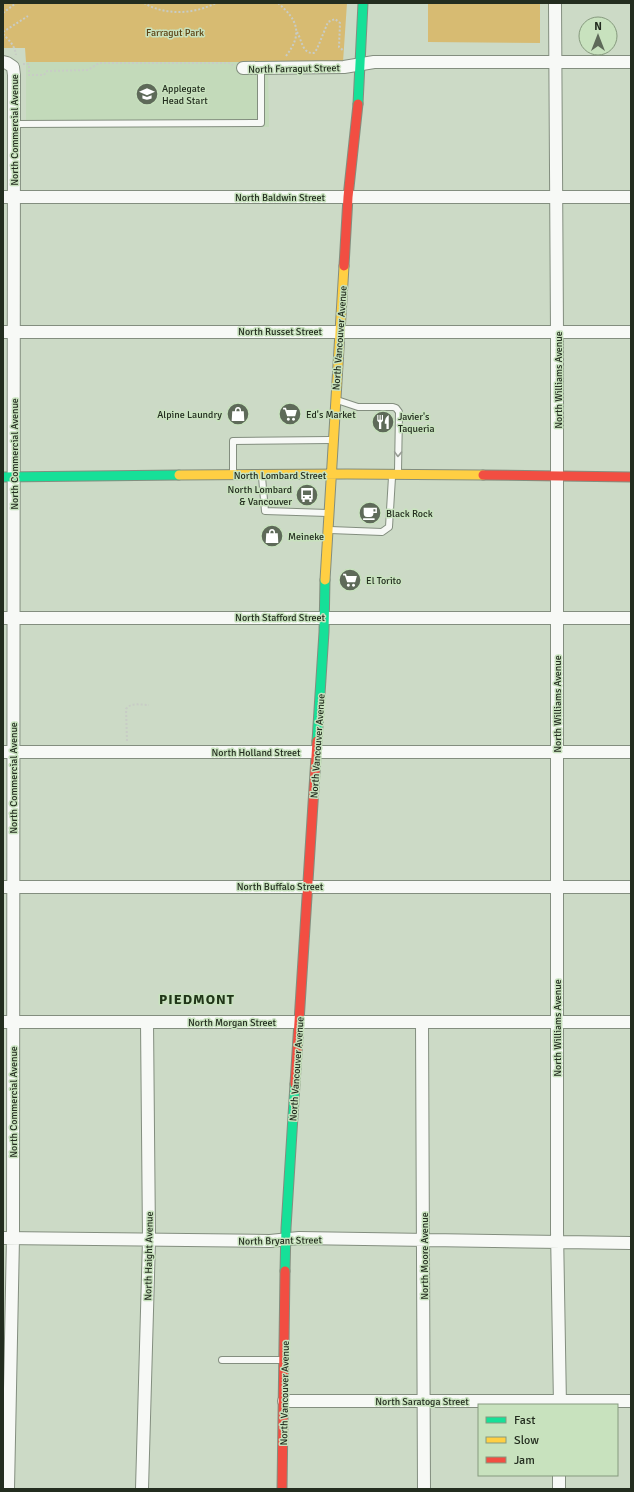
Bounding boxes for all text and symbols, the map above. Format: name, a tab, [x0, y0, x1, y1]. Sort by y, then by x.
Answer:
north arrow	[578, 16, 618, 56]
text: N	[594, 20, 602, 33]
park label: Farragut Park	[146, 27, 204, 39]
street label: North Farragut Street	[248, 62, 341, 76]
street label: North Commercial Avenue	[9, 74, 21, 186]
school or university icon: Applegate Head Start	[134, 81, 160, 107]
place label: Applegate Head Start	[162, 83, 208, 107]
street label: North Baldwin Street	[235, 192, 326, 204]
street label: North Vancouver Avenue	[330, 285, 350, 391]
street label: North Russet Street	[238, 326, 322, 338]
street label: North Williams Avenue	[553, 331, 565, 429]
street label: North Commercial Avenue	[9, 398, 21, 510]
shop icon: Alpine Laundry	[225, 401, 251, 427]
supermarket icon: Ed's Market	[277, 401, 303, 427]
place label: Alpine Laundry	[157, 409, 222, 421]
place label: Ed's Market	[306, 409, 356, 421]
restaurant icon: Javier's Taqueria	[370, 409, 396, 435]
place label: Javier's Taqueria	[398, 411, 435, 435]
one-way arrow	[394, 451, 402, 457]
street label: North Lombard Street	[234, 470, 327, 482]
bus stop icon: North Lombard & Vancouver	[294, 482, 320, 508]
place label: North Lombard & Vancouver	[228, 484, 292, 508]
cafe icon: Black Rock	[357, 500, 383, 526]
place label: Black Rock	[386, 508, 433, 520]
shop icon: Meineke	[259, 523, 285, 549]
place label: Meineke	[288, 531, 324, 543]
supermarket icon: El Torito	[337, 567, 363, 593]
place label: El Torito	[366, 575, 401, 587]
street label: North Stafford Street	[235, 612, 325, 624]
street label: North Williams Avenue	[552, 655, 564, 753]
street label: North Vancouver Avenue	[308, 693, 328, 799]
street label: North Commercial Avenue	[8, 722, 20, 834]
street label: North Holland Street	[212, 747, 301, 759]
street label: North Buffalo Street	[237, 881, 324, 893]
street label: North Williams Avenue	[552, 979, 564, 1077]
district label: PIEDMONT	[159, 991, 235, 1008]
street label: North Vancouver Avenue	[287, 1016, 307, 1122]
street label: North Morgan Street	[188, 1017, 276, 1029]
street label: North Commercial Avenue	[8, 1046, 20, 1158]
street label: North Haight Avenue	[142, 1211, 156, 1301]
street label: North Moore Avenue	[419, 1212, 431, 1300]
street label: North Bryant Street	[238, 1234, 322, 1248]
street label: North Vancouver Avenue	[278, 1341, 292, 1446]
street label: North Saratoga Street	[375, 1396, 469, 1408]
legend	[478, 1404, 618, 1476]
text: Fast	[514, 1413, 535, 1428]
text: Slow	[514, 1433, 539, 1448]
text: Jam	[514, 1453, 535, 1468]

